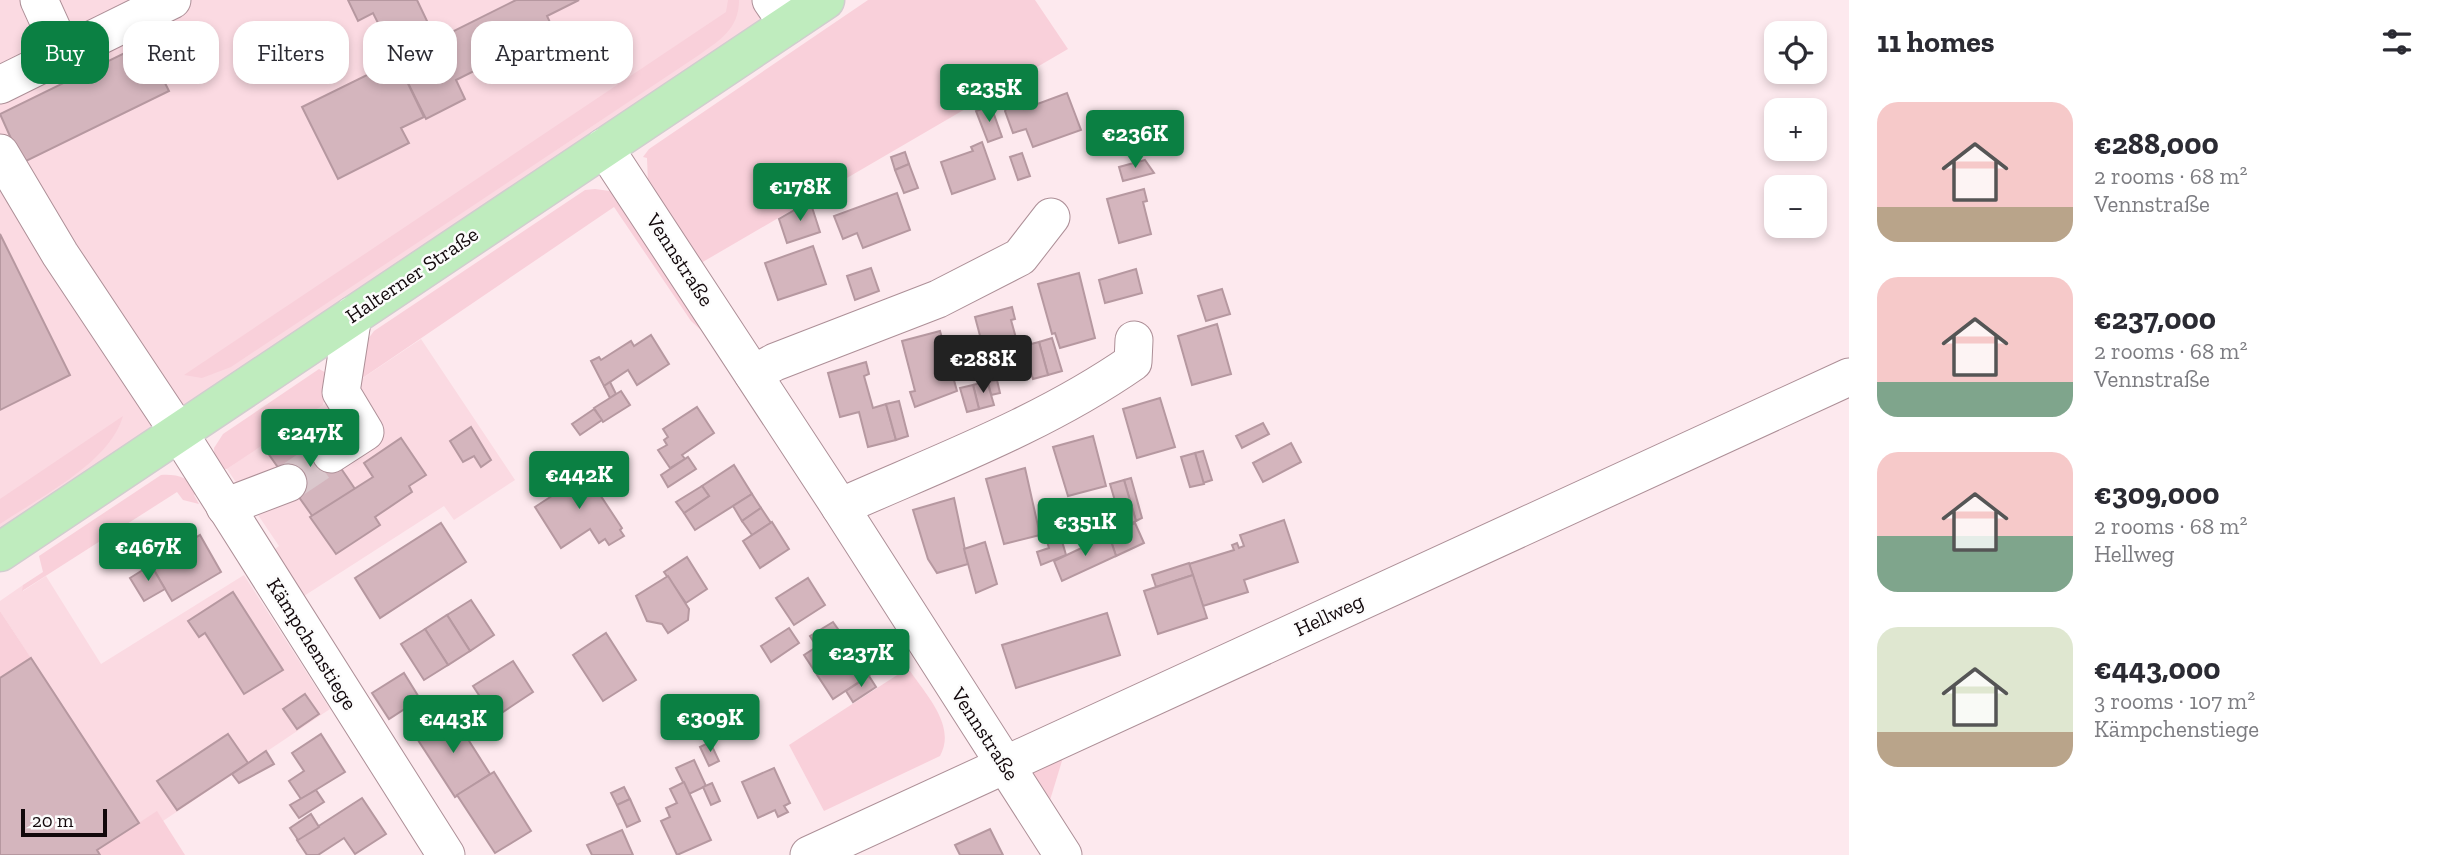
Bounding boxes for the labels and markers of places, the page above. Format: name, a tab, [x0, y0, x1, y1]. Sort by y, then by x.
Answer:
pin: €235K	[940, 64, 1038, 124]
pin: €236K	[1086, 110, 1184, 170]
pin: €178K	[751, 164, 849, 223]
pin: €288K	[934, 336, 1032, 395]
pin: €247K	[261, 410, 359, 469]
pin: €442K	[530, 452, 628, 511]
pin: €351K	[1036, 498, 1134, 558]
pin: €467K	[99, 524, 197, 583]
pin: €237K	[812, 630, 910, 689]
pin: €309K	[661, 694, 759, 754]
pin: €443K	[404, 696, 502, 755]

